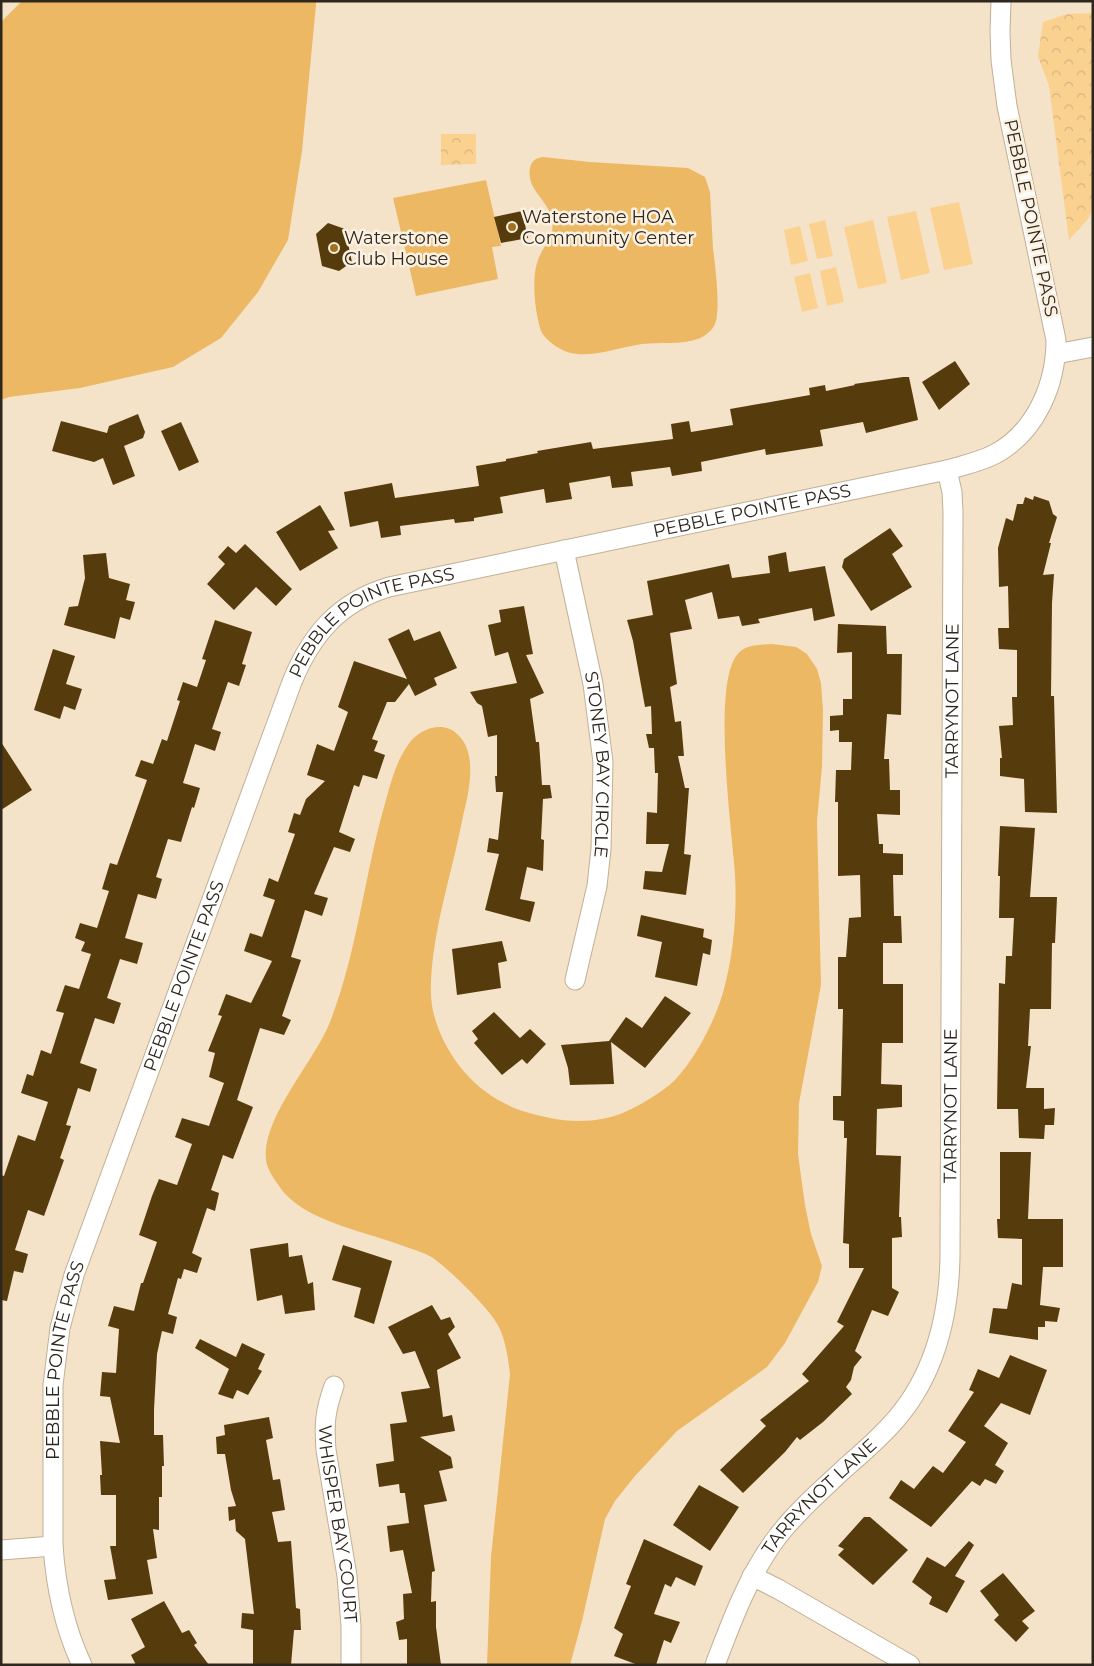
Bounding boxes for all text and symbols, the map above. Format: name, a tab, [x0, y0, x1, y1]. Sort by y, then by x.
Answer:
street label: PEBBLE POINTE PASS	[999, 117, 1063, 319]
place label: Waterstone HOA Community Center	[522, 206, 694, 249]
marker: Waterstone HOA Community Center	[506, 221, 518, 233]
place label: Waterstone Club House	[344, 227, 449, 270]
marker: Waterstone Club House	[328, 242, 340, 254]
street label: PEBBLE POINTE PASS	[651, 479, 853, 542]
street label: PEBBLE POINTE PASS	[284, 563, 456, 681]
street label: TARRYNOT LANE	[941, 623, 964, 778]
street label: STONEY BAY CIRCLE	[580, 669, 614, 859]
street label: PEBBLE POINTE PASS	[139, 878, 229, 1074]
street label: TARRYNOT LANE	[939, 1028, 962, 1183]
street label: PEBBLE POINTE PASS	[42, 1258, 89, 1460]
street label: WHISPER BAY COURT	[314, 1425, 362, 1624]
street label: TARRYNOT LANE	[757, 1434, 881, 1559]

